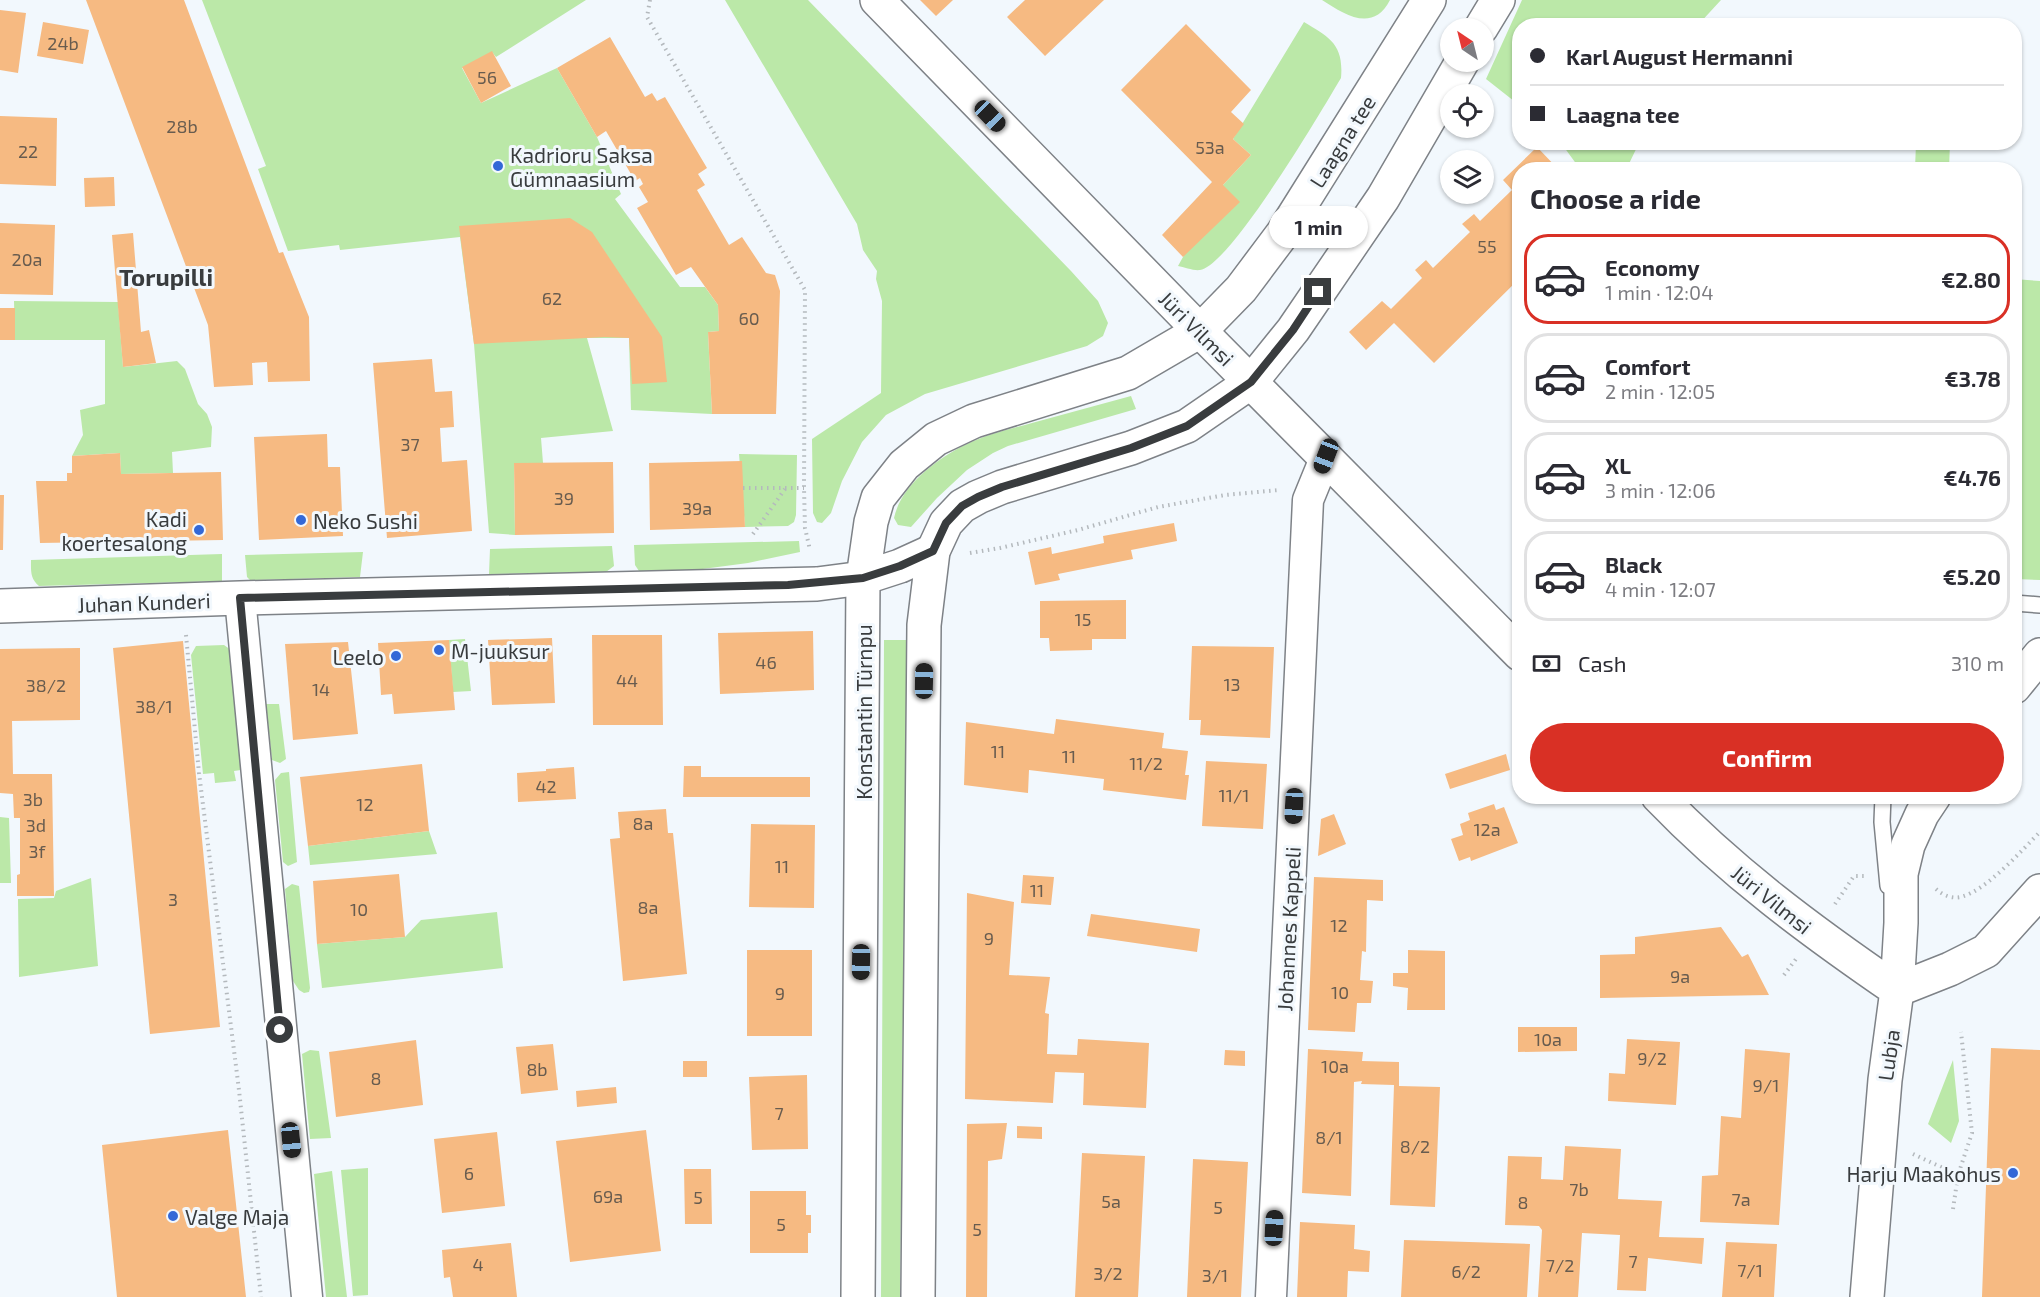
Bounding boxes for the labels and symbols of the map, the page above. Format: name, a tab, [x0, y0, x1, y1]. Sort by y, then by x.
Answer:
north arrow	[1440, 18, 1494, 72]
house number: 24b	[47, 32, 79, 54]
house number: 56	[477, 66, 497, 88]
street label: Laagna tee	[1304, 90, 1380, 192]
car	[971, 97, 1009, 135]
house number: 28b	[166, 115, 198, 137]
house number: 53a	[1195, 136, 1225, 158]
house number: 22	[18, 140, 38, 162]
place label: Kadrioru Saksa Gümnaasium	[510, 142, 653, 191]
marker: Kadrioru Saksa Gümnaasium	[491, 159, 505, 173]
callout: 1 min	[1268, 205, 1368, 247]
house number: 55	[1477, 235, 1497, 257]
house number: 20a	[12, 248, 42, 270]
district label: Torupilli	[119, 262, 213, 291]
route end	[1304, 278, 1331, 305]
street label: Jüri Vilmsi	[1154, 285, 1240, 371]
house number: 62	[542, 287, 562, 309]
house number: 60	[738, 307, 760, 329]
house number: 37	[400, 433, 420, 455]
car	[1311, 436, 1341, 476]
house number: 39	[554, 487, 574, 509]
house number: 39a	[682, 497, 712, 519]
place label: Kadi koertesalong	[61, 506, 187, 555]
place label: Neko Sushi	[313, 508, 418, 533]
marker: Neko Sushi	[294, 513, 308, 527]
marker: Kadi koertesalong	[192, 523, 206, 537]
street label: Juhan Kunderi	[77, 587, 211, 617]
house number: 15	[1075, 608, 1091, 630]
street label: Konstantin Türnpu	[851, 624, 876, 800]
place label: M-juuksur	[451, 638, 550, 664]
marker: M-juuksur	[432, 643, 446, 657]
place label: Leelo	[333, 644, 384, 669]
marker: Leelo	[389, 649, 403, 663]
house number: 46	[755, 651, 777, 673]
car	[915, 663, 933, 699]
house number: 44	[616, 669, 638, 691]
house number: 13	[1223, 673, 1241, 695]
house number: 38/2	[26, 674, 66, 696]
house number: 14	[312, 678, 330, 700]
house number: 38/1	[135, 695, 173, 717]
house number: 11	[991, 740, 1005, 762]
house number: 11	[1062, 745, 1076, 767]
house number: 11/2	[1129, 752, 1163, 774]
house number: 42	[535, 775, 557, 797]
house number: 11/1	[1219, 784, 1249, 806]
house number: 3b	[23, 788, 43, 810]
car	[1284, 788, 1304, 824]
house number: 12	[356, 793, 374, 815]
house number: 8a	[633, 812, 653, 834]
house number: 3d	[26, 814, 46, 836]
house number: 12a	[1473, 818, 1501, 840]
house number: 3f	[29, 840, 47, 862]
street label: Johannes Kappeli	[1271, 846, 1305, 1012]
house number: 11	[775, 855, 789, 877]
street label: Jüri Vilmsi	[1727, 859, 1817, 939]
house number: 11	[1030, 879, 1044, 901]
house number: 3	[168, 888, 178, 910]
house number: 8a	[638, 896, 658, 918]
house number: 10	[350, 898, 368, 920]
house number: 12	[1330, 914, 1348, 936]
house number: 9	[984, 927, 994, 949]
car	[852, 944, 870, 980]
house number: 9a	[1670, 965, 1690, 987]
house number: 10	[1331, 981, 1349, 1003]
house number: 9	[775, 982, 785, 1004]
route start	[266, 1016, 293, 1043]
house number: 10a	[1534, 1028, 1562, 1050]
street label: Lubja	[1872, 1028, 1905, 1082]
house number: 9/2	[1637, 1047, 1667, 1069]
house number: 10a	[1321, 1055, 1349, 1077]
house number: 8b	[526, 1058, 548, 1080]
house number: 8	[371, 1067, 381, 1089]
house number: 9/1	[1753, 1074, 1779, 1096]
house number: 7	[774, 1102, 784, 1124]
car	[280, 1121, 302, 1159]
house number: 8/1	[1315, 1126, 1343, 1148]
house number: 8/2	[1400, 1135, 1430, 1157]
place label: Harju Maakohus	[1847, 1161, 2001, 1187]
house number: 6	[464, 1162, 474, 1184]
marker: Harju Maakohus	[2006, 1166, 2020, 1180]
house number: 7b	[1569, 1178, 1589, 1200]
house number: 69a	[593, 1185, 623, 1207]
house number: 5	[693, 1186, 703, 1208]
house number: 7a	[1731, 1188, 1751, 1210]
house number: 5a	[1101, 1190, 1121, 1212]
house number: 8	[1518, 1191, 1528, 1213]
house number: 5	[1213, 1196, 1223, 1218]
place label: Valge Maja	[185, 1204, 289, 1230]
marker: Valge Maja	[166, 1209, 180, 1223]
car	[1264, 1210, 1284, 1246]
house number: 5	[776, 1213, 786, 1235]
house number: 5	[972, 1218, 982, 1240]
house number: 7	[1628, 1250, 1638, 1272]
house number: 4	[472, 1253, 484, 1275]
house number: 7/2	[1546, 1254, 1574, 1276]
house number: 7/1	[1737, 1259, 1763, 1281]
house number: 6/2	[1451, 1260, 1481, 1282]
house number: 3/2	[1093, 1262, 1123, 1284]
house number: 3/1	[1202, 1264, 1228, 1286]

